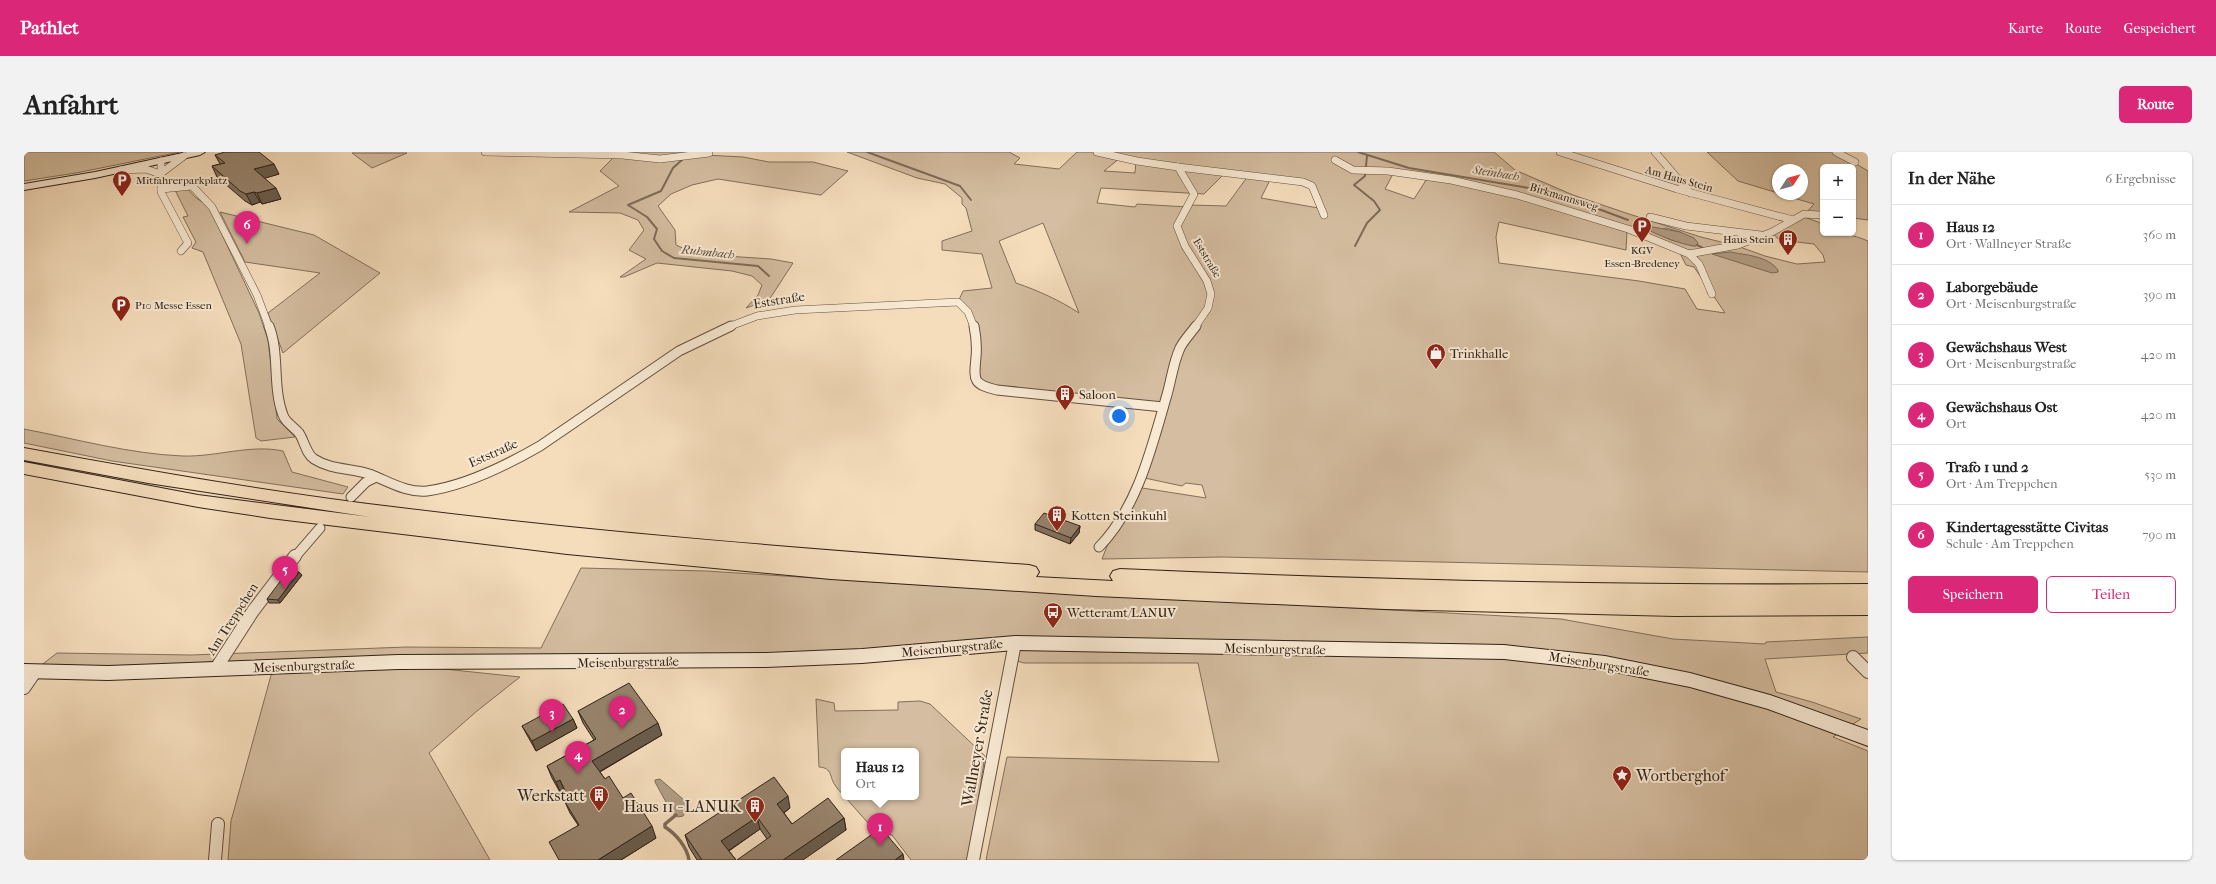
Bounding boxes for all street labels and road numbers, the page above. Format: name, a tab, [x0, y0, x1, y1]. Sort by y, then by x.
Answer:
street label: Am Haus Stein	[1643, 163, 1715, 195]
street label: Birkmannsweg	[1528, 180, 1600, 214]
street label: Eststraße	[1190, 236, 1224, 281]
street label: Eststraße	[752, 288, 806, 311]
street label: Eststraße	[466, 435, 520, 470]
street label: Am Treppchen	[203, 580, 261, 659]
street label: Meisenburgstraße	[901, 636, 1004, 660]
street label: Meisenburgstraße	[1224, 641, 1327, 657]
street label: Meisenburgstraße	[1548, 649, 1651, 679]
street label: Meisenburgstraße	[577, 654, 680, 670]
street label: Meisenburgstraße	[253, 657, 356, 675]
street label: Wallneyer Straße	[957, 688, 997, 809]

